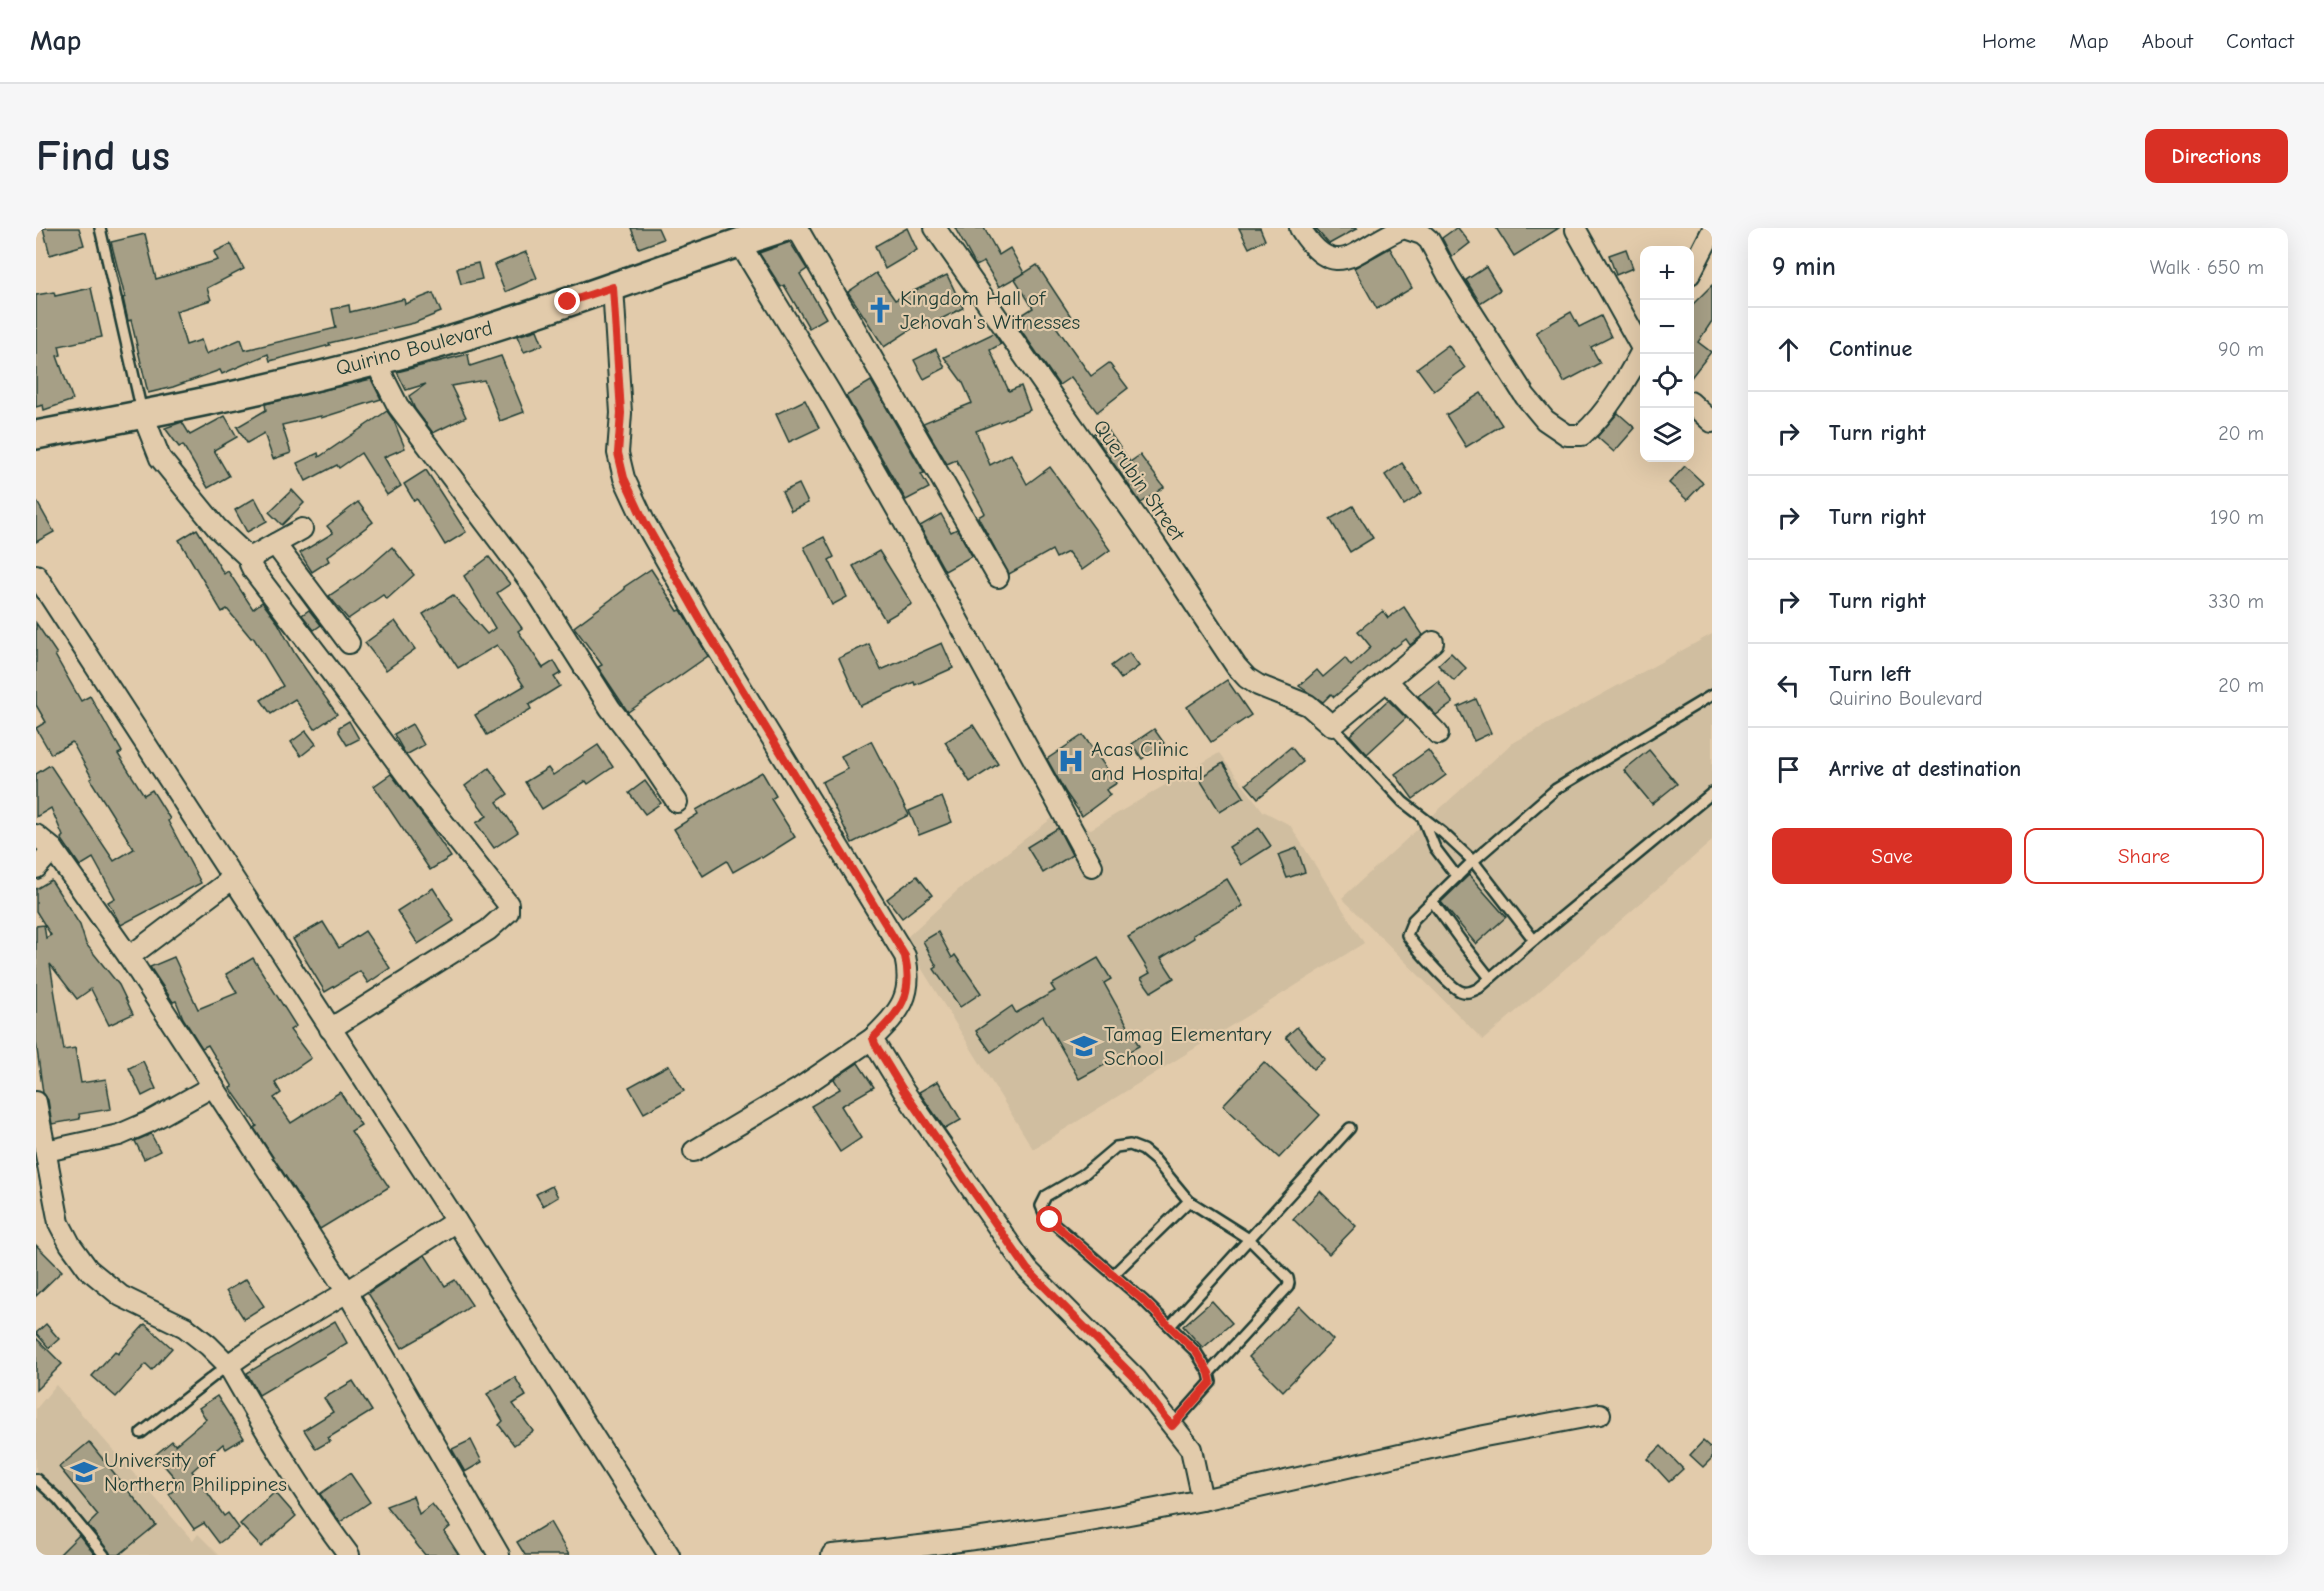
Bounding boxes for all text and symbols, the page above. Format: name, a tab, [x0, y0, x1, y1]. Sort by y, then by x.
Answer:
text: Map	[30, 25, 81, 57]
text: Home	[1982, 29, 2036, 53]
text: Map	[2069, 29, 2109, 53]
text: About	[2142, 29, 2193, 53]
text: Contact	[2226, 29, 2294, 53]
button: Directions	[2145, 129, 2288, 183]
text: Find us	[36, 132, 170, 181]
map controls	[1640, 246, 1694, 462]
button: +	[1640, 246, 1694, 300]
text: 9 min	[1772, 252, 1836, 282]
text: Walk · 650 m	[2150, 256, 2264, 279]
place label: Kingdom Hall of Jehovah's Witnesses	[900, 286, 1080, 334]
route end	[554, 288, 580, 314]
church icon: Kingdom Hall of Jehovah's Witnesses	[865, 295, 895, 325]
button: −	[1640, 300, 1694, 354]
street label: Quirino Boulevard	[333, 316, 495, 380]
icon: ahead	[1772, 333, 1805, 366]
text: Continue	[1829, 336, 1912, 362]
text: 90 m	[2218, 338, 2264, 361]
button: locate	[1640, 354, 1694, 408]
button: layers	[1640, 408, 1694, 462]
street label: Querubin Street	[1088, 415, 1190, 546]
icon: right	[1772, 417, 1805, 450]
text: Turn right	[1829, 420, 1926, 446]
text: 20 m	[2218, 422, 2264, 445]
icon: right	[1772, 501, 1805, 534]
text: Turn right	[1829, 504, 1926, 530]
text: 190 m	[2210, 506, 2264, 529]
icon: right	[1772, 585, 1805, 618]
text: Turn right	[1829, 588, 1926, 614]
text: 330 m	[2208, 590, 2264, 613]
text: Turn left	[1829, 661, 1911, 687]
icon: left	[1772, 669, 1805, 702]
text: 20 m	[2218, 674, 2264, 697]
text: Quirino Boulevard	[1829, 687, 1983, 710]
place label: Acas Clinic and Hospital	[1091, 737, 1203, 785]
hospital icon: Acas Clinic and Hospital	[1056, 746, 1086, 776]
icon: arrive	[1772, 753, 1805, 786]
text: Arrive at destination	[1829, 756, 2021, 782]
button: Save	[1772, 828, 2012, 884]
button: Share	[2024, 828, 2264, 884]
place label: Tamag Elementary School	[1104, 1022, 1272, 1070]
school or university icon: Tamag Elementary School	[1069, 1031, 1099, 1061]
route start	[1036, 1206, 1062, 1232]
place label: University of Northern Philippines	[104, 1448, 287, 1496]
school or university icon: University of Northern Philippines	[69, 1457, 99, 1487]

